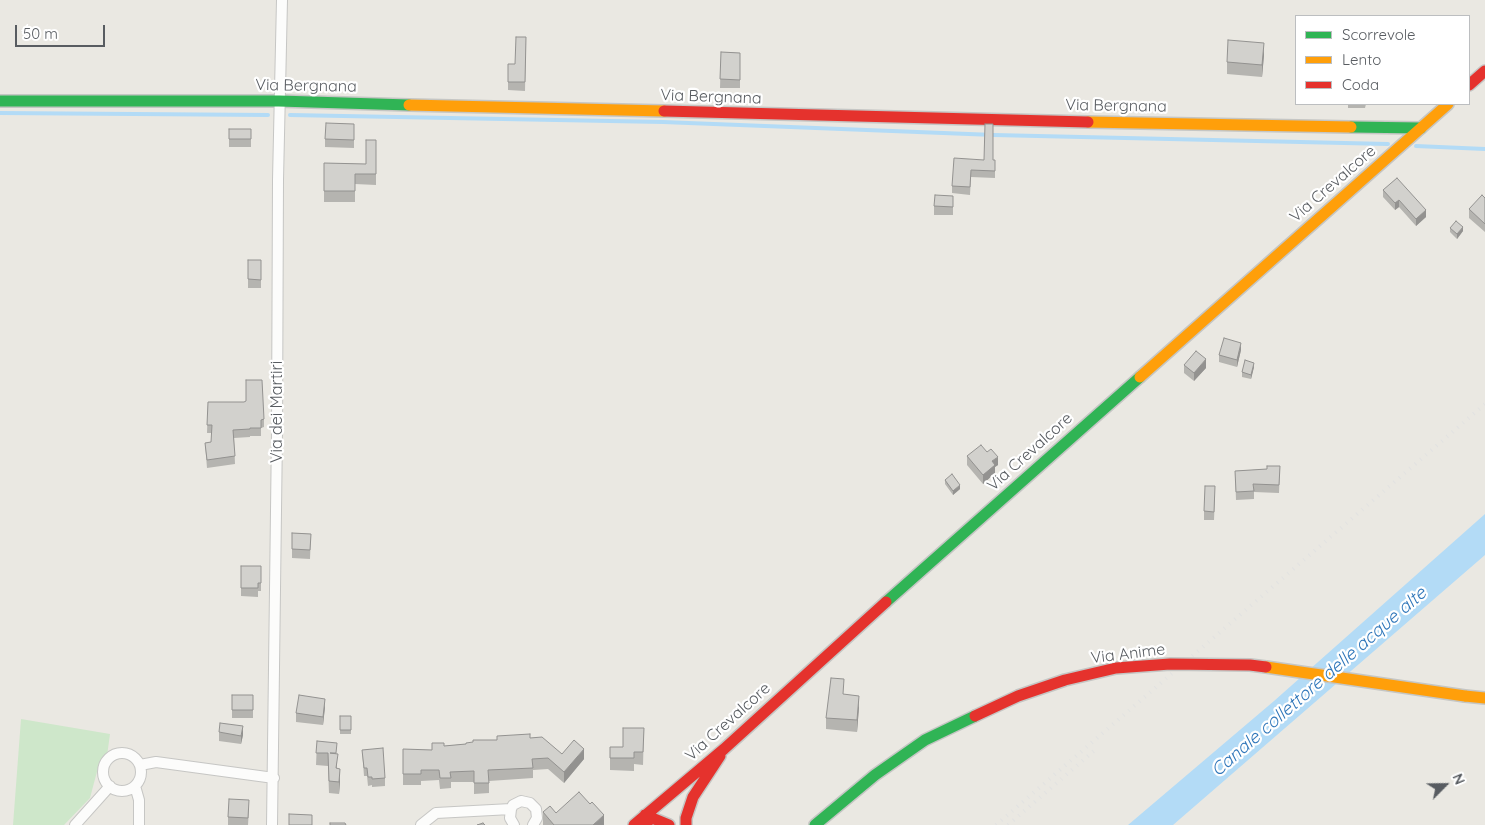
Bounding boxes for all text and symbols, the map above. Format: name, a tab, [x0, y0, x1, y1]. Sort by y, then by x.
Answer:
scale bar	[18, 15, 108, 47]
legend	[1295, 15, 1470, 105]
text: 50 m	[23, 24, 58, 43]
text: Scorrevole	[1342, 25, 1416, 44]
text: Lento	[1342, 50, 1381, 69]
text: Coda	[1342, 75, 1379, 94]
street label: Via Bergnana	[255, 76, 357, 96]
street label: Via Bergnana	[660, 86, 762, 108]
street label: Via Bergnana	[1065, 96, 1167, 116]
street label: Via Crevalcore	[1286, 141, 1380, 227]
street label: Via dei Martiri	[267, 361, 287, 463]
street label: Via Crevalcore	[984, 409, 1076, 495]
water label: Canale collettore delle acque alte	[1207, 583, 1431, 781]
street label: Via Anime	[1090, 640, 1166, 668]
street label: Via Crevalcore	[682, 679, 774, 765]
north arrow	[1420, 760, 1470, 810]
text: N	[1449, 771, 1469, 787]

